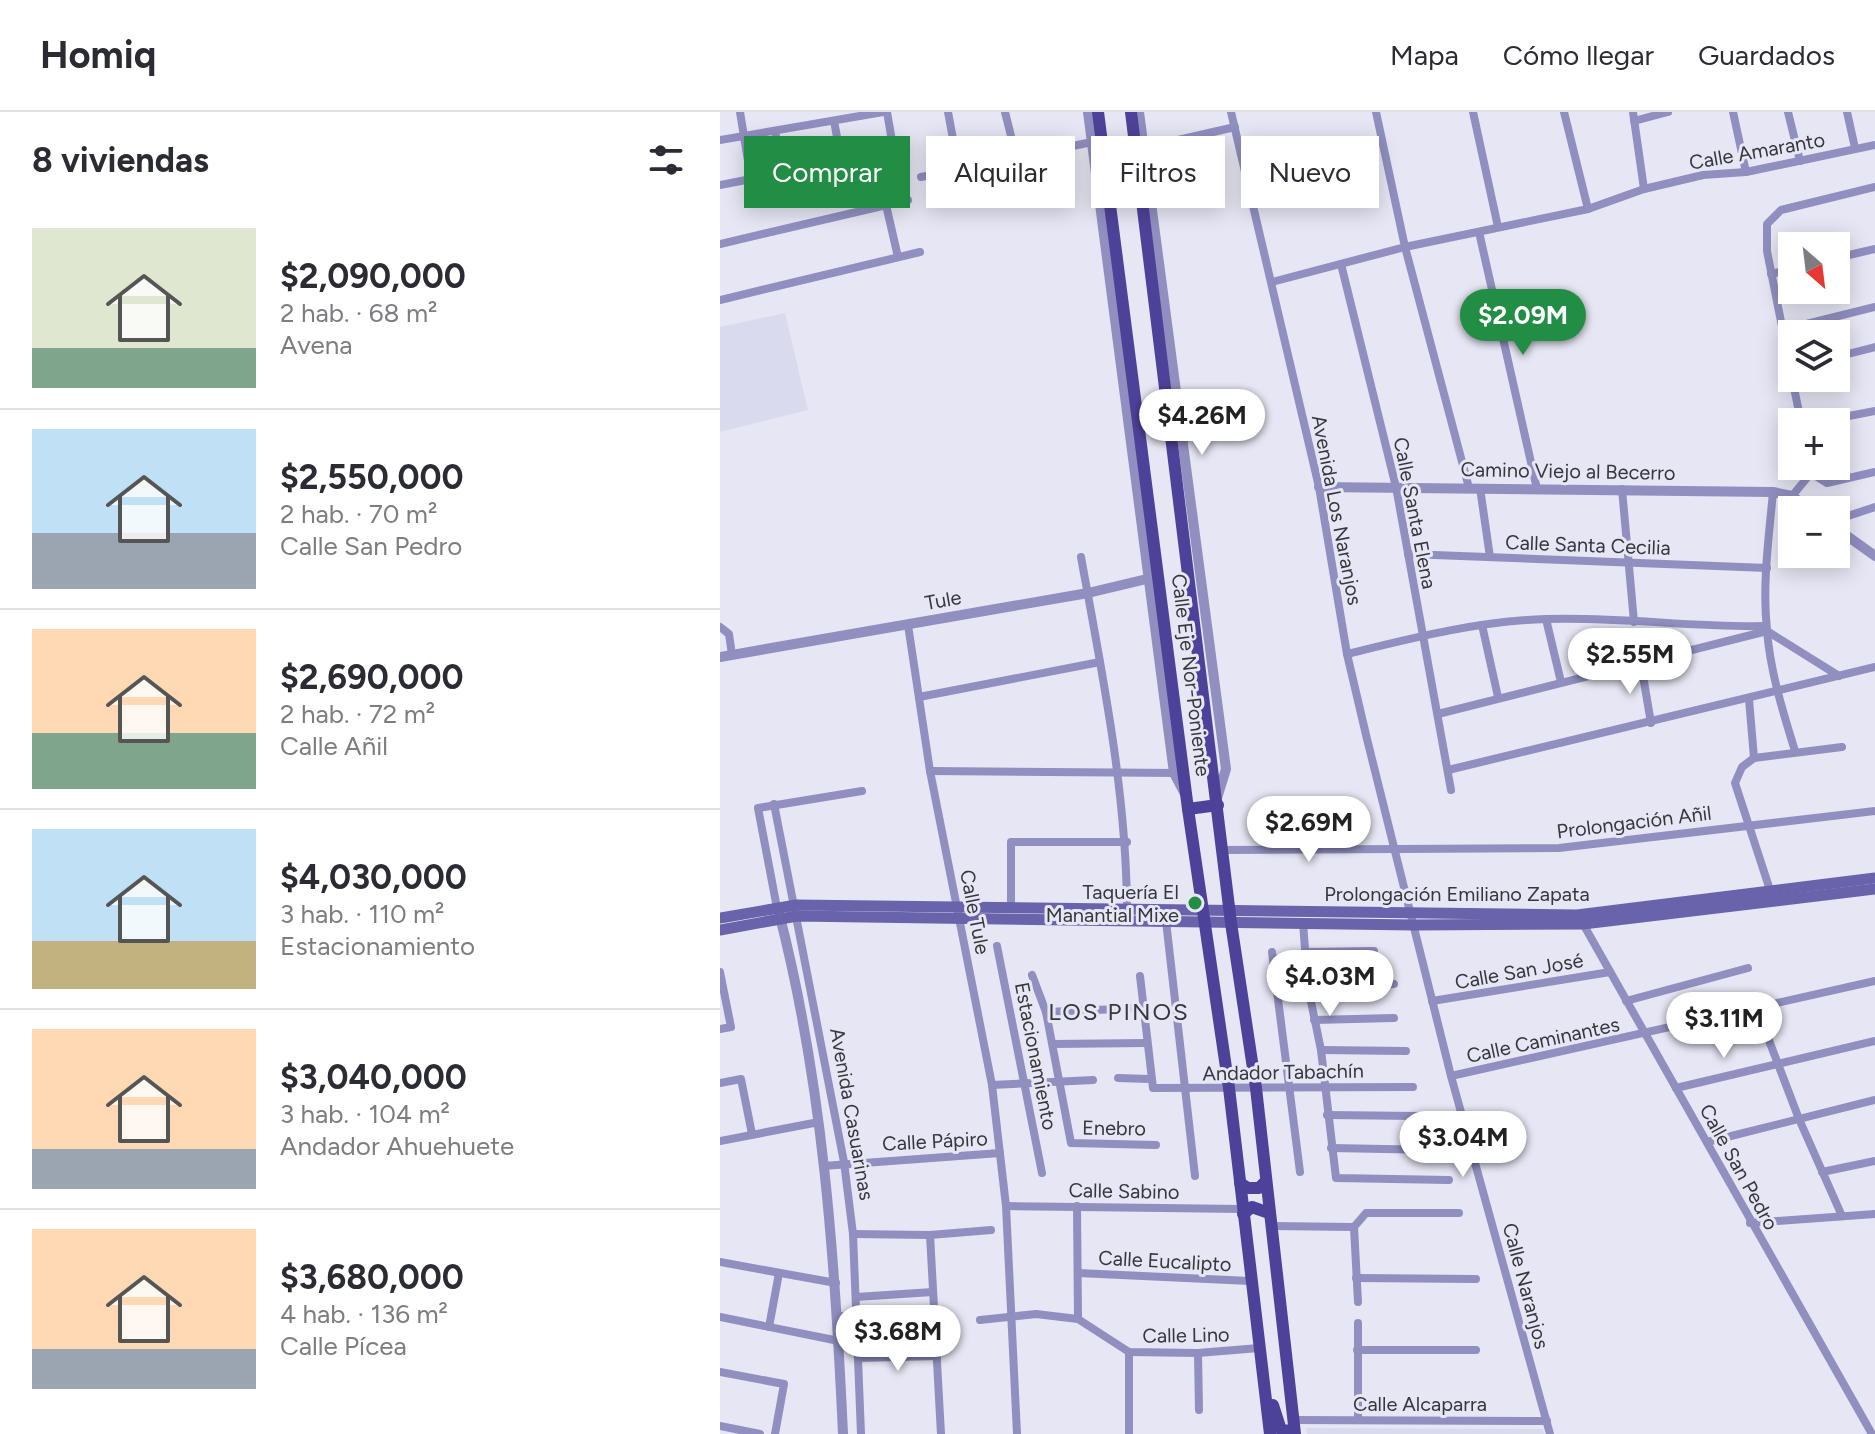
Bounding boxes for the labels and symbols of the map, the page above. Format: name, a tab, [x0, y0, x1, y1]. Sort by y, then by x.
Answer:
street label: Calle Amaranto	[1687, 127, 1827, 175]
north arrow	[1778, 232, 1850, 304]
pin: $2.09M	[1458, 289, 1588, 357]
pin: $4.26M	[1137, 389, 1267, 457]
street label: Avenida Los Naranjos	[1307, 413, 1367, 607]
street label: Calle Santa Elena	[1389, 435, 1441, 591]
street label: Camino Viejo al Becerro	[1460, 457, 1676, 485]
street label: Calle Santa Cecilia	[1505, 530, 1671, 560]
street label: Calle Eje Nor-Poniente	[1167, 572, 1215, 778]
street label: Tule	[923, 585, 963, 615]
pin: $2.55M	[1565, 628, 1695, 696]
pin: $2.69M	[1244, 796, 1374, 864]
street label: Prolongación Añil	[1555, 801, 1713, 843]
street label: Calle Tule	[955, 868, 995, 957]
place label: Taquería El Manantial Mixe	[1046, 880, 1179, 927]
street label: Prolongación Emiliano Zapata	[1324, 882, 1590, 906]
marker: Taquería El Manantial Mixe	[1186, 894, 1204, 912]
street label: Calle San José	[1453, 948, 1585, 994]
pin: $4.03M	[1265, 950, 1395, 1018]
street label: Estacionamiento	[1010, 980, 1062, 1132]
pin: $3.11M	[1659, 992, 1789, 1060]
district label: LOS PINOS	[1048, 997, 1190, 1026]
street label: Calle Caminantes	[1464, 1012, 1622, 1068]
street label: Avenida Casuarinas	[825, 1026, 879, 1202]
street label: Andador Tabachín	[1202, 1059, 1364, 1085]
street label: Calle San Pedro	[1695, 1100, 1783, 1234]
pin: $3.04M	[1398, 1111, 1528, 1179]
street label: Enebro	[1082, 1115, 1146, 1141]
street label: Calle Pápiro	[882, 1126, 988, 1156]
street label: Calle Sabino	[1068, 1178, 1180, 1204]
street label: Calle Naranjos	[1498, 1220, 1554, 1352]
street label: Calle Eucalipto	[1098, 1246, 1232, 1276]
pin: $3.68M	[833, 1305, 963, 1373]
street label: Calle Lino	[1142, 1322, 1230, 1348]
street label: Calle Alcaparra	[1353, 1392, 1487, 1416]

